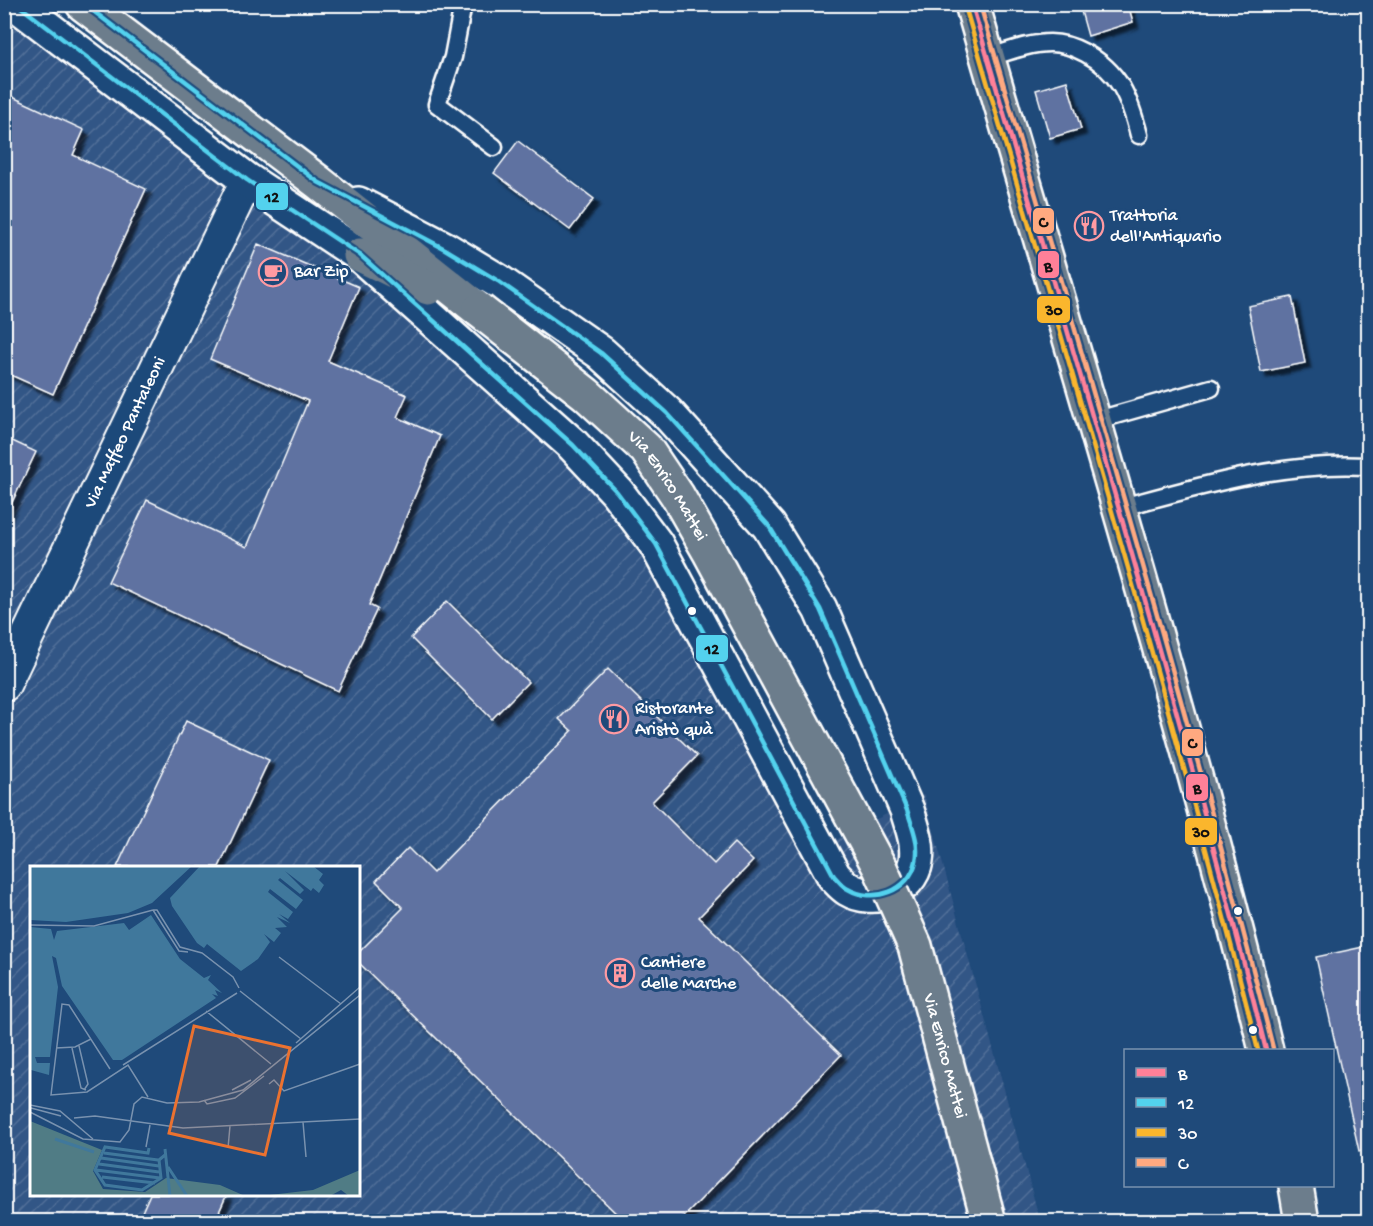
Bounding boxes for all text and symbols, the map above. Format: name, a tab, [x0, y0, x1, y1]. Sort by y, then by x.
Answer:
line badge: 12	[255, 182, 289, 211]
text: 12	[264, 190, 279, 209]
place label: Trattoria dell'Antiquario	[1109, 206, 1222, 248]
line badge: C	[1032, 207, 1055, 235]
restaurant icon: Trattoria dell'Antiquario	[1073, 210, 1105, 242]
text: C	[1038, 215, 1049, 234]
line badge: B	[1037, 250, 1060, 279]
cafe icon: Bar Zip	[257, 256, 289, 288]
text: B	[1043, 259, 1053, 278]
place label: Bar Zip	[293, 262, 348, 283]
line badge: 30	[1036, 295, 1071, 324]
text: 30	[1044, 303, 1063, 322]
street label: Via Maffeo Pantaleoni	[80, 353, 171, 513]
street label: Via Enrico Mattei	[622, 426, 712, 545]
unlabelled marker	[686, 605, 698, 617]
line badge: 12	[695, 634, 729, 663]
text: 12	[704, 642, 719, 661]
place label: Ristorante Aristò quà	[635, 699, 714, 741]
restaurant icon: Ristorante Aristò quà	[598, 703, 630, 735]
line badge: C	[1181, 728, 1204, 757]
text: C	[1187, 736, 1198, 755]
line badge: B	[1185, 773, 1209, 802]
text: B	[1192, 781, 1202, 800]
line badge: 30	[1184, 817, 1218, 846]
text: 30	[1191, 825, 1210, 844]
inset map	[30, 866, 360, 1196]
unlabelled marker	[1232, 905, 1244, 917]
place label: Cantiere delle Marche	[641, 953, 737, 995]
building icon: Cantiere delle Marche	[604, 957, 636, 989]
street label: Via Enrico Mattei	[917, 990, 971, 1121]
unlabelled marker	[1247, 1024, 1259, 1036]
legend	[1124, 1049, 1334, 1187]
text: B	[1177, 1065, 1188, 1086]
text: 12	[1177, 1095, 1194, 1116]
text: 30	[1177, 1125, 1198, 1146]
text: C	[1178, 1155, 1189, 1176]

